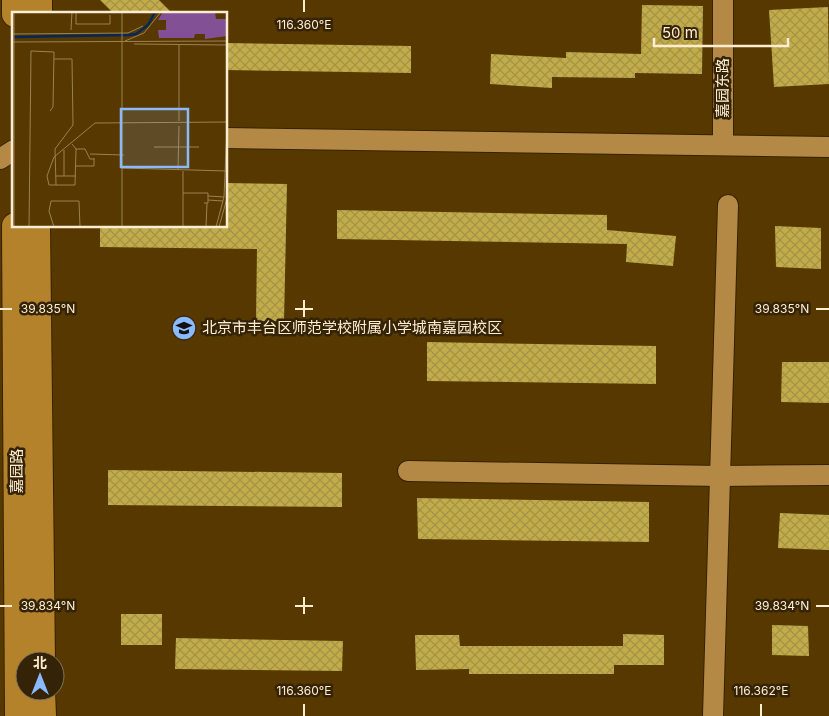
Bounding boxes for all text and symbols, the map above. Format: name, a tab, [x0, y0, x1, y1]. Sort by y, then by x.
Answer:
inset map	[12, 12, 228, 228]
scale bar	[654, 15, 788, 47]
text: 116.360°E	[276, 17, 332, 32]
text: 50 m	[662, 23, 698, 42]
street label: 嘉园东路	[713, 58, 732, 118]
text: 39.835°N	[21, 301, 75, 316]
text: 39.835°N	[755, 301, 809, 316]
school or university icon: 北京市丰台区师范学校附属小学城南嘉园校区	[171, 315, 197, 341]
place label: 北京市丰台区师范学校附属小学城南嘉园校区	[202, 318, 502, 337]
street label: 嘉园路	[7, 448, 26, 494]
text: 39.834°N	[21, 598, 75, 613]
text: 39.834°N	[755, 598, 809, 613]
north arrow	[15, 651, 65, 701]
text: 北	[33, 654, 47, 671]
text: 116.360°E	[276, 683, 332, 698]
text: 116.362°E	[734, 683, 788, 698]

